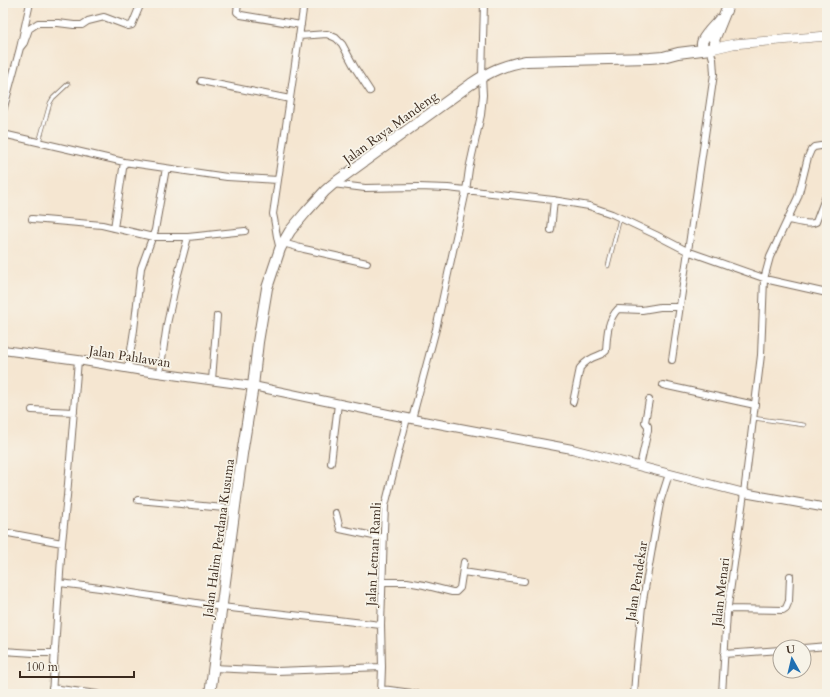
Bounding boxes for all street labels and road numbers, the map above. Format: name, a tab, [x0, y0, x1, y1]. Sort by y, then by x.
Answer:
street label: Jalan Raya Mandeng	[338, 87, 442, 170]
street label: Jalan Pahlawan	[86, 341, 173, 372]
street label: Jalan Halim Perdana Kusuma	[199, 457, 239, 621]
street label: Jalan Letnan Ramli	[362, 501, 386, 609]
street label: Jalan Pendekar	[621, 540, 652, 625]
street label: Jalan Menari	[708, 556, 734, 630]

